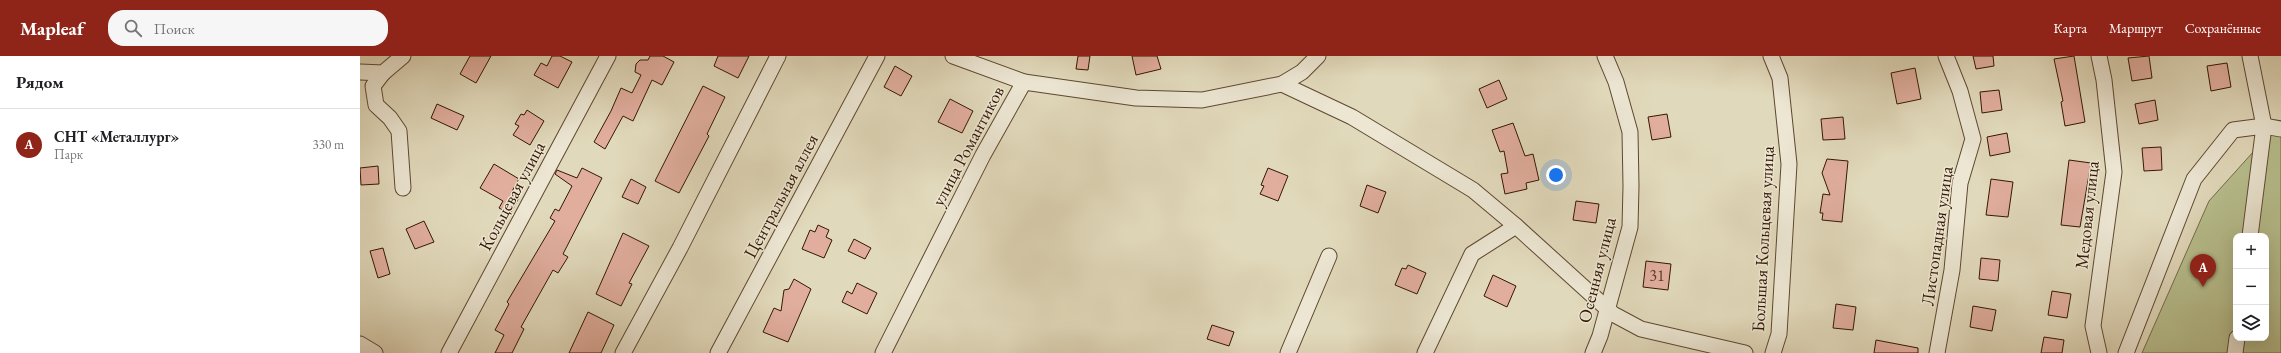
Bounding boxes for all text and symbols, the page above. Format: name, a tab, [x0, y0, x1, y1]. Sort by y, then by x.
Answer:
search box	[108, 10, 388, 46]
text: Mapleaf	[20, 16, 84, 41]
icon: search	[122, 17, 144, 39]
text: Поиск	[154, 19, 195, 38]
text: Карта	[2054, 19, 2087, 37]
text: Маршрут	[2109, 19, 2163, 37]
text: Сохранённые	[2185, 19, 2261, 37]
text: Рядом	[16, 71, 64, 93]
street label: улица Романтиков	[926, 81, 1009, 210]
text: СНТ «Металлург»	[54, 127, 179, 146]
street label: Центральная аллея	[738, 130, 823, 262]
text: A	[24, 136, 34, 153]
text: 330 m	[313, 136, 344, 153]
street label: Кольцевая улица	[473, 136, 550, 254]
street label: Большая Кольцевая улица	[1746, 144, 1779, 333]
text: Парк	[54, 146, 83, 163]
street label: Медовая улица	[2069, 159, 2104, 270]
street label: Листопадная улица	[1915, 164, 1958, 307]
your location	[1546, 165, 1566, 185]
street label: Осенняя улица	[1572, 214, 1621, 325]
map controls	[2233, 233, 2269, 341]
button: +	[2233, 233, 2269, 269]
pin: A	[2190, 254, 2216, 287]
house number: 31	[1649, 265, 1665, 286]
button: −	[2233, 269, 2269, 305]
button: layers	[2233, 305, 2269, 341]

